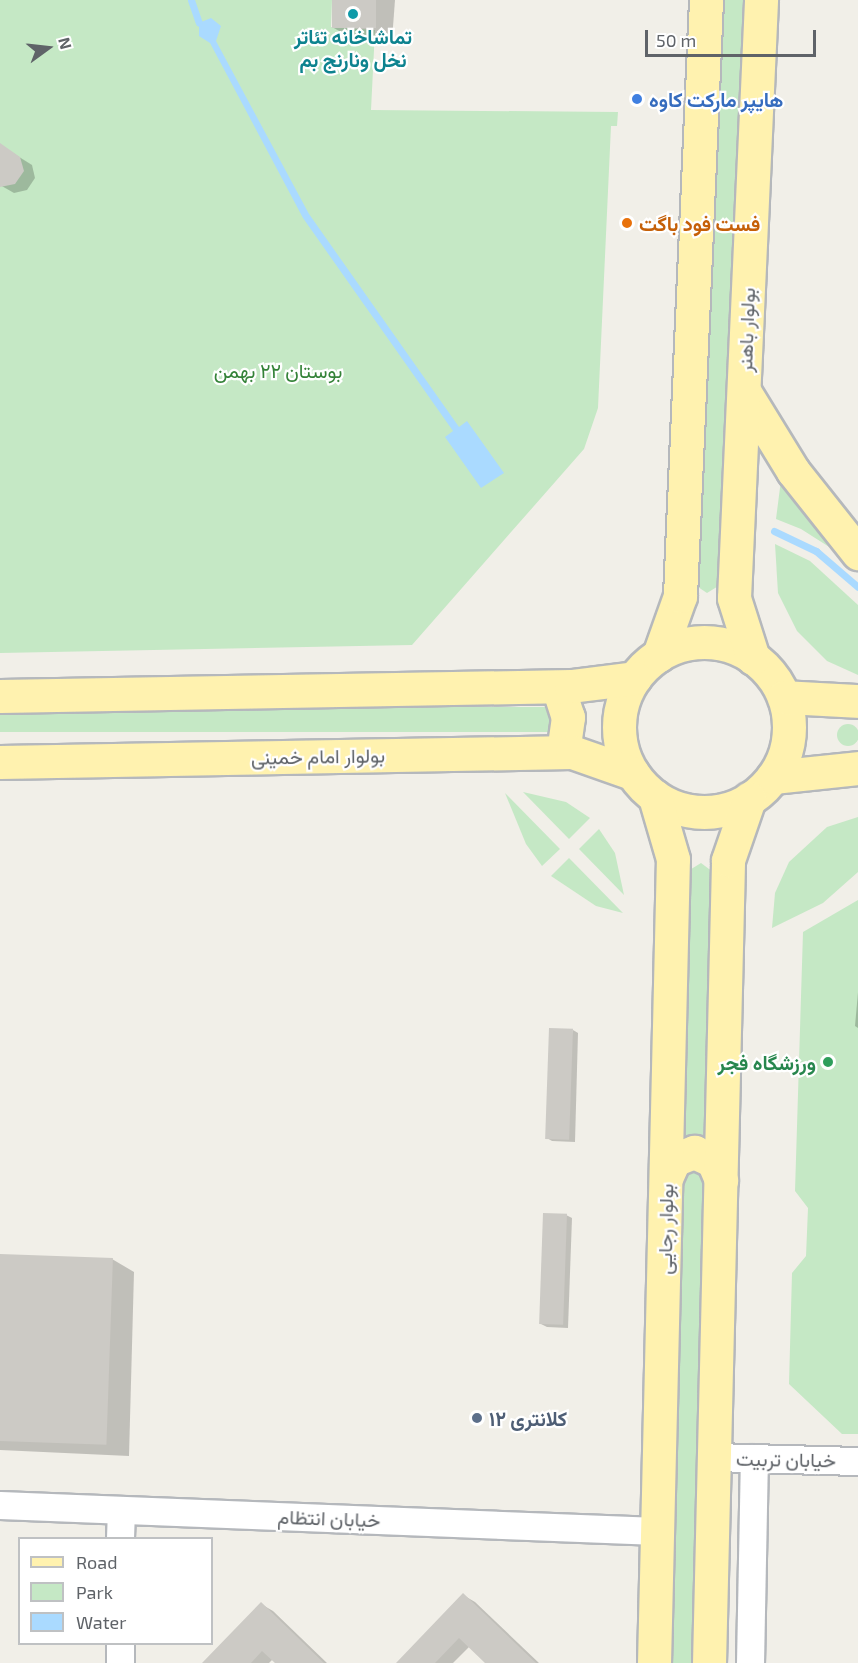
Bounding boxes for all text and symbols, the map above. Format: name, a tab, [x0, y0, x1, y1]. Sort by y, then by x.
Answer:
marker: تماشاخانه تئاتر نخل ونارنج بم	[346, 7, 360, 21]
north arrow	[18, 18, 78, 78]
scale bar	[648, 18, 819, 56]
place label: تماشاخانه تئاتر نخل ونارنج بم	[294, 24, 412, 71]
text: 50 m	[656, 29, 696, 51]
text: N	[55, 35, 77, 51]
place label: هایپر مارکت کاوه	[649, 87, 783, 111]
marker: هایپر مارکت کاوه	[630, 92, 644, 106]
place label: فست فود باگت	[639, 211, 760, 235]
marker: فست فود باگت	[620, 216, 634, 230]
street label: بولوار باهنر	[733, 287, 759, 373]
park label: بوستان ۲۲ بهمن	[214, 358, 342, 382]
street label: بولوار امام خمینی	[251, 743, 385, 769]
place label: ورزشگاه فجر	[717, 1050, 816, 1074]
marker: ورزشگاه فجر	[821, 1055, 835, 1069]
street label: بولوار رجایی	[652, 1183, 678, 1275]
place label: کلانتری ۱۲	[489, 1406, 567, 1430]
marker: کلانتری ۱۲	[470, 1411, 484, 1425]
street label: خیابان تربیت	[736, 1446, 836, 1472]
street label: خیابان انتظام	[277, 1504, 381, 1532]
legend	[18, 1537, 213, 1645]
text: Road	[76, 1551, 117, 1573]
text: Park	[76, 1581, 113, 1603]
text: Water	[76, 1611, 126, 1633]

